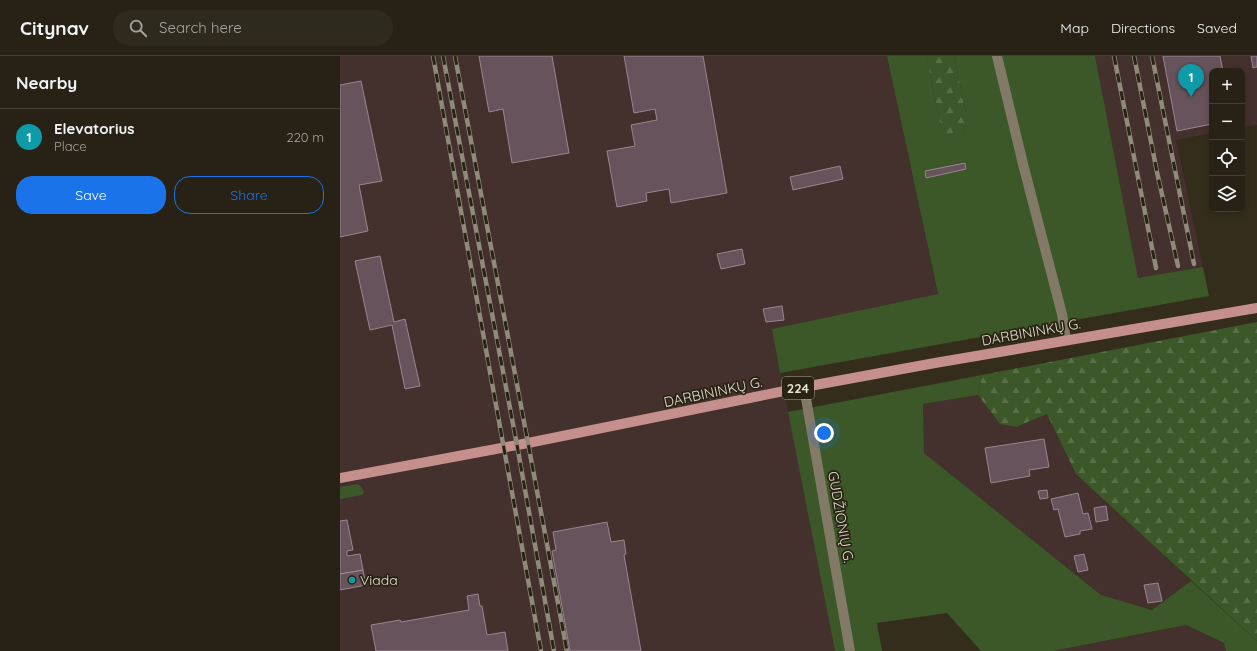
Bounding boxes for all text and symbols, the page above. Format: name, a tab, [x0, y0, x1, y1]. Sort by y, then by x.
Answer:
search box	[113, 10, 393, 46]
text: Citynav	[20, 16, 89, 40]
icon: search	[127, 17, 149, 39]
text: Search here	[159, 18, 242, 37]
text: Map	[1060, 19, 1089, 37]
text: Directions	[1111, 19, 1175, 37]
text: Saved	[1197, 19, 1237, 37]
pin: 1	[1178, 64, 1204, 97]
map controls	[1209, 68, 1245, 212]
button: +	[1209, 68, 1245, 104]
text: Nearby	[16, 72, 77, 93]
button: −	[1209, 104, 1245, 140]
text: Elevatorius	[54, 119, 135, 138]
text: 1	[26, 129, 32, 145]
text: 220 m	[286, 129, 324, 145]
text: Place	[54, 138, 87, 154]
button: locate	[1209, 140, 1245, 176]
button: Save	[16, 176, 166, 214]
button: Share	[174, 176, 324, 214]
button: layers	[1209, 176, 1245, 212]
street label: DARBININKŲ G.	[980, 314, 1082, 350]
street label: DARBININKŲ G.	[662, 373, 764, 411]
road number: 224	[782, 377, 814, 399]
your location	[814, 423, 834, 443]
street label: GUDŽIONIŲ G.	[824, 470, 858, 564]
place label: Viada	[360, 571, 398, 589]
marker: Viada	[347, 575, 357, 585]

